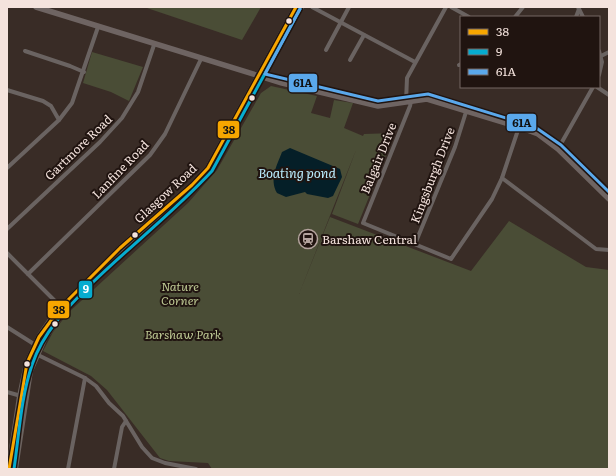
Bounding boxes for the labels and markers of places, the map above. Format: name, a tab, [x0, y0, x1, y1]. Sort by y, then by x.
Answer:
unlabelled marker	[284, 16, 294, 26]
unlabelled marker	[247, 93, 257, 103]
station icon: Barshaw Central	[297, 228, 319, 250]
unlabelled marker	[130, 230, 140, 240]
place label: Barshaw Central	[322, 230, 417, 248]
unlabelled marker	[50, 319, 60, 329]
unlabelled marker	[22, 359, 32, 369]

